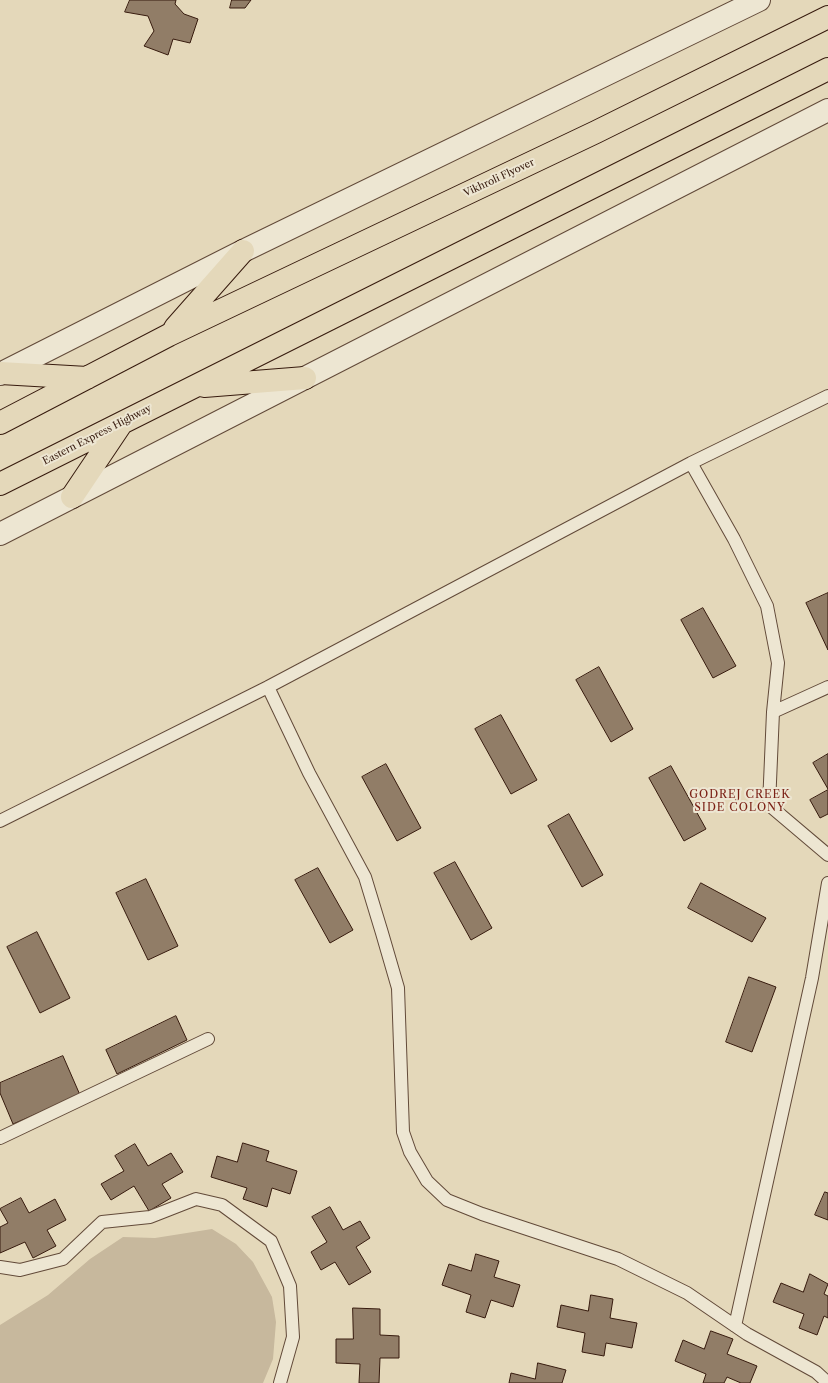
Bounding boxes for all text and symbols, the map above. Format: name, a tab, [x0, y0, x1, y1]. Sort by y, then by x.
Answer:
street label: Vikhroli Flyover	[462, 156, 536, 200]
street label: Eastern Express Highway	[41, 402, 153, 468]
district label: GODREJ CREEK SIDE COLONY	[689, 788, 791, 814]

